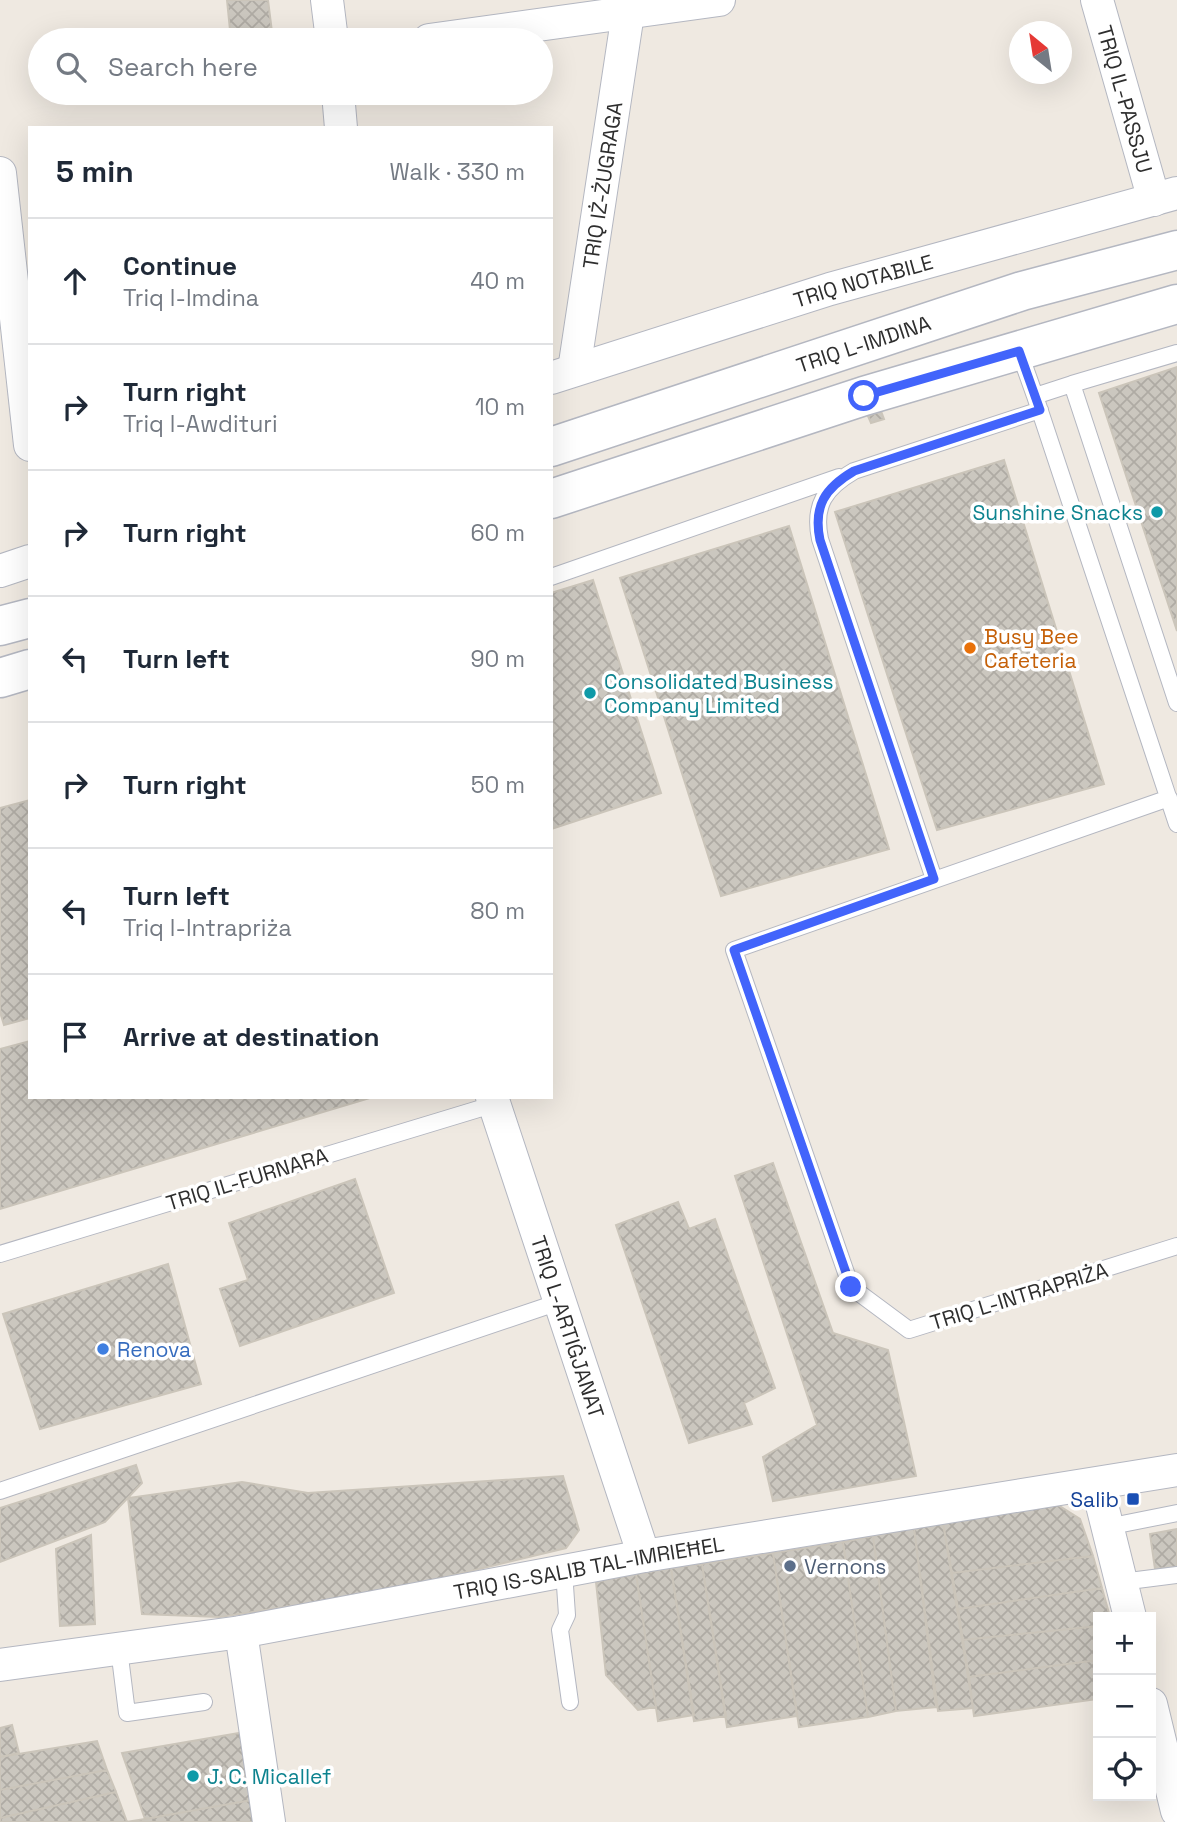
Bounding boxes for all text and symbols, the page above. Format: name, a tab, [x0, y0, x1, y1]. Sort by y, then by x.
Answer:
north arrow	[1009, 21, 1072, 84]
street label: TRIQ IL-PASSJU	[1091, 22, 1159, 176]
search box	[28, 28, 553, 105]
icon: search	[52, 48, 90, 86]
text: Search here	[108, 50, 258, 84]
street label: TRIQ IŻ-ŻUGRAGA	[576, 100, 628, 271]
text: 5 min	[56, 152, 134, 191]
text: Walk · 330 m	[390, 157, 525, 187]
street label: TRIQ NOTABILE	[790, 248, 936, 313]
text: Continue	[123, 249, 237, 283]
icon: ahead	[56, 262, 94, 300]
text: 40 m	[470, 266, 525, 296]
text: Triq l-Imdina	[123, 283, 259, 313]
street label: TRIQ L-IMDINA	[793, 309, 934, 378]
text: Turn right	[123, 375, 247, 409]
route start	[848, 380, 879, 411]
icon: right	[56, 388, 94, 426]
text: 10 m	[475, 392, 525, 422]
text: Triq l-Awdituri	[123, 409, 278, 439]
place label: Sunshine Snacks	[972, 499, 1143, 526]
marker: Sunshine Snacks	[1149, 504, 1165, 520]
icon: right	[56, 514, 94, 552]
text: Turn right	[123, 516, 247, 550]
text: 60 m	[470, 518, 525, 548]
place label: Busy Bee Cafeteria	[984, 623, 1079, 674]
icon: left	[56, 640, 94, 678]
marker: Busy Bee Cafeteria	[962, 640, 978, 656]
text: Turn left	[123, 642, 230, 676]
text: 90 m	[470, 644, 525, 674]
place label: Consolidated Business Company Limited	[604, 668, 834, 719]
marker: Consolidated Business Company Limited	[582, 685, 598, 701]
icon: right	[56, 766, 94, 804]
text: Turn right	[123, 768, 247, 802]
text: 50 m	[471, 770, 525, 800]
text: Turn left	[123, 879, 230, 913]
icon: left	[56, 892, 94, 930]
text: 80 m	[470, 896, 525, 926]
text: Triq l-Intrapriża	[123, 913, 292, 943]
icon: arrive	[56, 1018, 94, 1056]
text: Arrive at destination	[123, 1020, 380, 1054]
street label: TRIQ IL-FURNARA	[163, 1142, 331, 1216]
street label: TRIQ L-ARTIĠJANAT	[525, 1232, 611, 1421]
street label: TRIQ L-INTRAPRIŻA	[927, 1256, 1111, 1336]
route end	[835, 1271, 866, 1302]
place label: Renova	[117, 1336, 191, 1363]
marker: Renova	[95, 1341, 111, 1357]
place label: Salib	[1070, 1486, 1119, 1513]
marker: Salib	[1125, 1491, 1141, 1507]
street label: TRIQ IS-SALIB TAL-IMRIEĦEL	[451, 1530, 726, 1605]
place label: Vernons	[804, 1553, 886, 1580]
marker: Vernons	[782, 1558, 798, 1574]
map controls	[1093, 1612, 1156, 1801]
button: +	[1093, 1612, 1156, 1675]
button: −	[1093, 1675, 1156, 1738]
button: locate	[1093, 1738, 1156, 1801]
place label: J. C. Micallef	[207, 1763, 331, 1790]
marker: J. C. Micallef	[185, 1768, 201, 1784]

